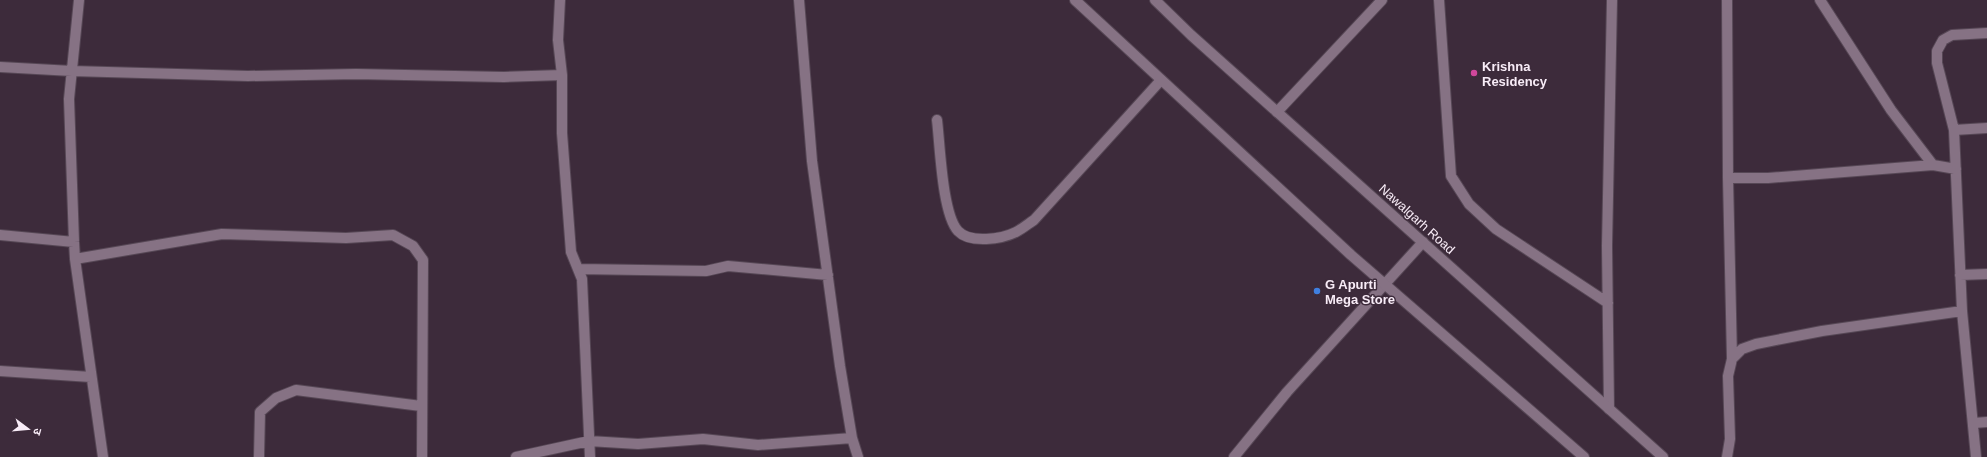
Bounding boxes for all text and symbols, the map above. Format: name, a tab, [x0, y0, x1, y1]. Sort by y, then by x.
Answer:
place label: Krishna Residency	[1482, 59, 1548, 89]
marker: Krishna Residency	[1469, 68, 1479, 78]
street label: Nawalgarh Road	[1376, 181, 1458, 257]
place label: G Apurti Mega Store	[1325, 277, 1395, 307]
marker: G Apurti Mega Store	[1312, 286, 1322, 296]
north arrow	[8, 409, 48, 449]
text: उ	[31, 427, 44, 437]

